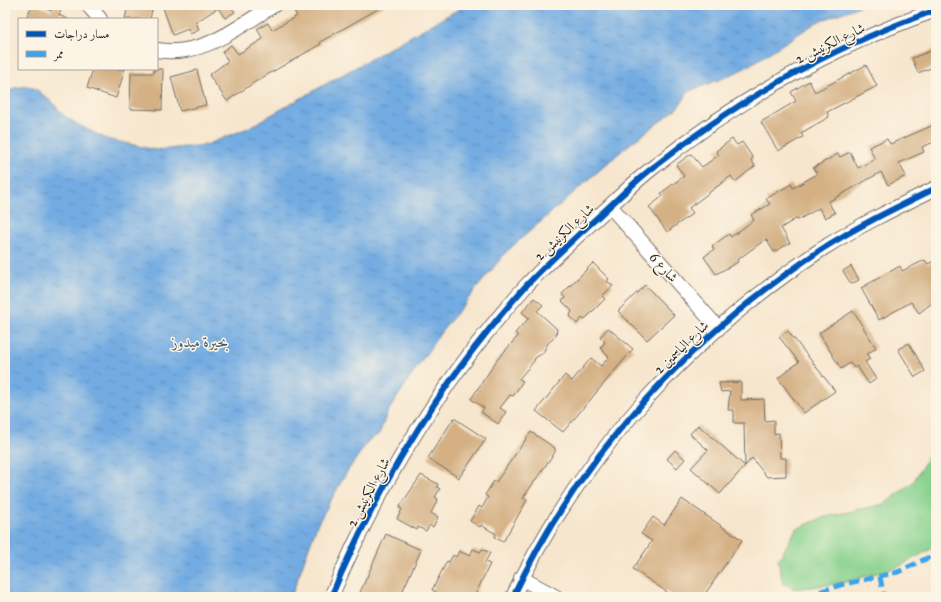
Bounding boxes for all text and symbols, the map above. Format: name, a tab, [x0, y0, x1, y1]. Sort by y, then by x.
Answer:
legend	[18, 18, 158, 70]
street label: شارع الكرنيش 2	[793, 19, 869, 70]
text: مسار دراجات	[54, 27, 110, 41]
text: ممر	[52, 47, 64, 62]
street label: شارع الكرنيش 2	[531, 200, 600, 267]
street label: شارع 6	[644, 249, 682, 288]
street label: شارع الياسمين 2	[650, 317, 714, 380]
water label: بحيرة ميدوز	[171, 333, 228, 352]
street label: شارع الكرنيش 2	[343, 455, 396, 531]

